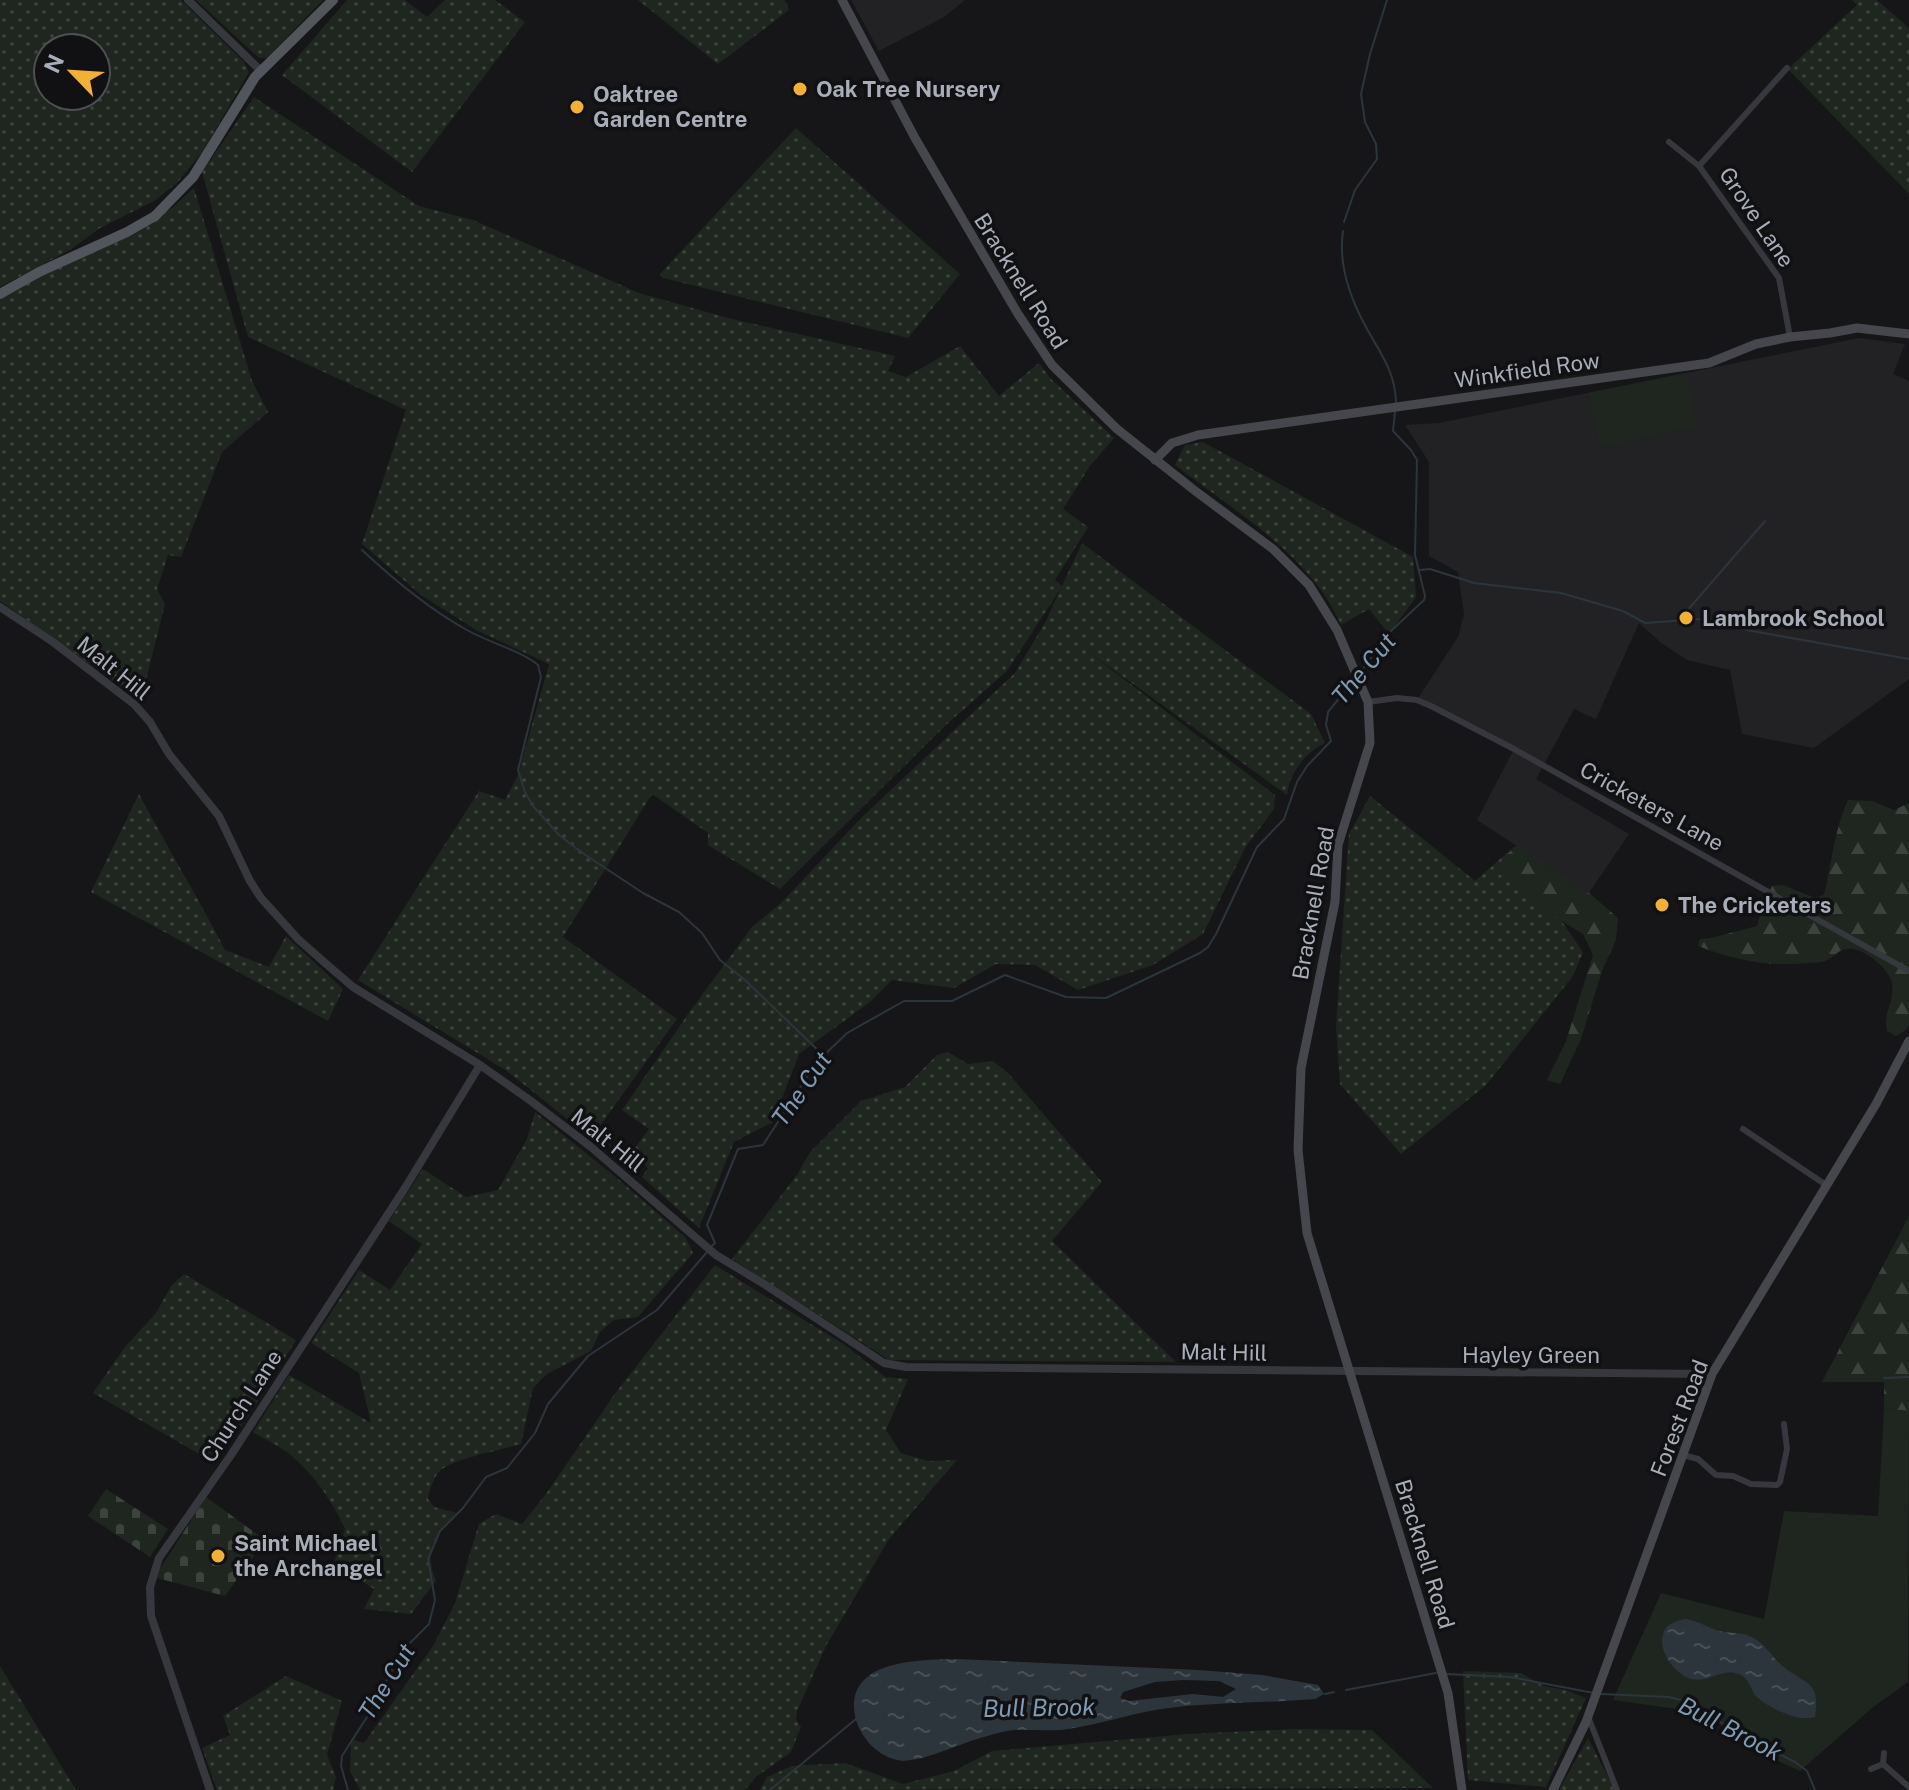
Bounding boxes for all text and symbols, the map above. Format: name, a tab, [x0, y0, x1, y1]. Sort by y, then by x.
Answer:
north arrow	[32, 32, 112, 112]
text: N	[38, 50, 69, 77]
place label: Oak Tree Nursery	[816, 76, 1001, 102]
marker: Oak Tree Nursery	[791, 80, 809, 98]
place label: Oaktree Garden Centre	[593, 81, 747, 132]
marker: Oaktree Garden Centre	[568, 98, 586, 116]
street label: Grove Lane	[1714, 162, 1800, 272]
street label: Bracknell Road	[969, 208, 1073, 354]
street label: Winkfield Row	[1453, 347, 1601, 393]
place label: Lambrook School	[1702, 605, 1885, 631]
marker: Lambrook School	[1677, 609, 1695, 627]
water label: The Cut	[1325, 627, 1401, 710]
street label: Malt Hill	[72, 631, 156, 705]
street label: Cricketers Lane	[1576, 756, 1728, 856]
street label: Bracknell Road	[1287, 824, 1339, 982]
place label: The Cricketers	[1678, 892, 1831, 918]
marker: The Cricketers	[1653, 896, 1671, 914]
water label: The Cut	[766, 1046, 837, 1131]
street label: Malt Hill	[566, 1103, 650, 1177]
street label: Malt Hill	[1180, 1338, 1268, 1366]
street label: Hayley Green	[1462, 1342, 1600, 1368]
street label: Church Lane	[195, 1345, 287, 1467]
street label: Forest Road	[1645, 1356, 1713, 1480]
street label: Bracknell Road	[1390, 1476, 1460, 1632]
place label: Saint Michael the Archangel	[234, 1530, 383, 1581]
marker: Saint Michael the Archangel	[209, 1547, 227, 1565]
water label: The Cut	[352, 1638, 420, 1725]
water label: Bull Brook	[1674, 1690, 1787, 1766]
water label: Bull Brook	[983, 1692, 1095, 1722]

